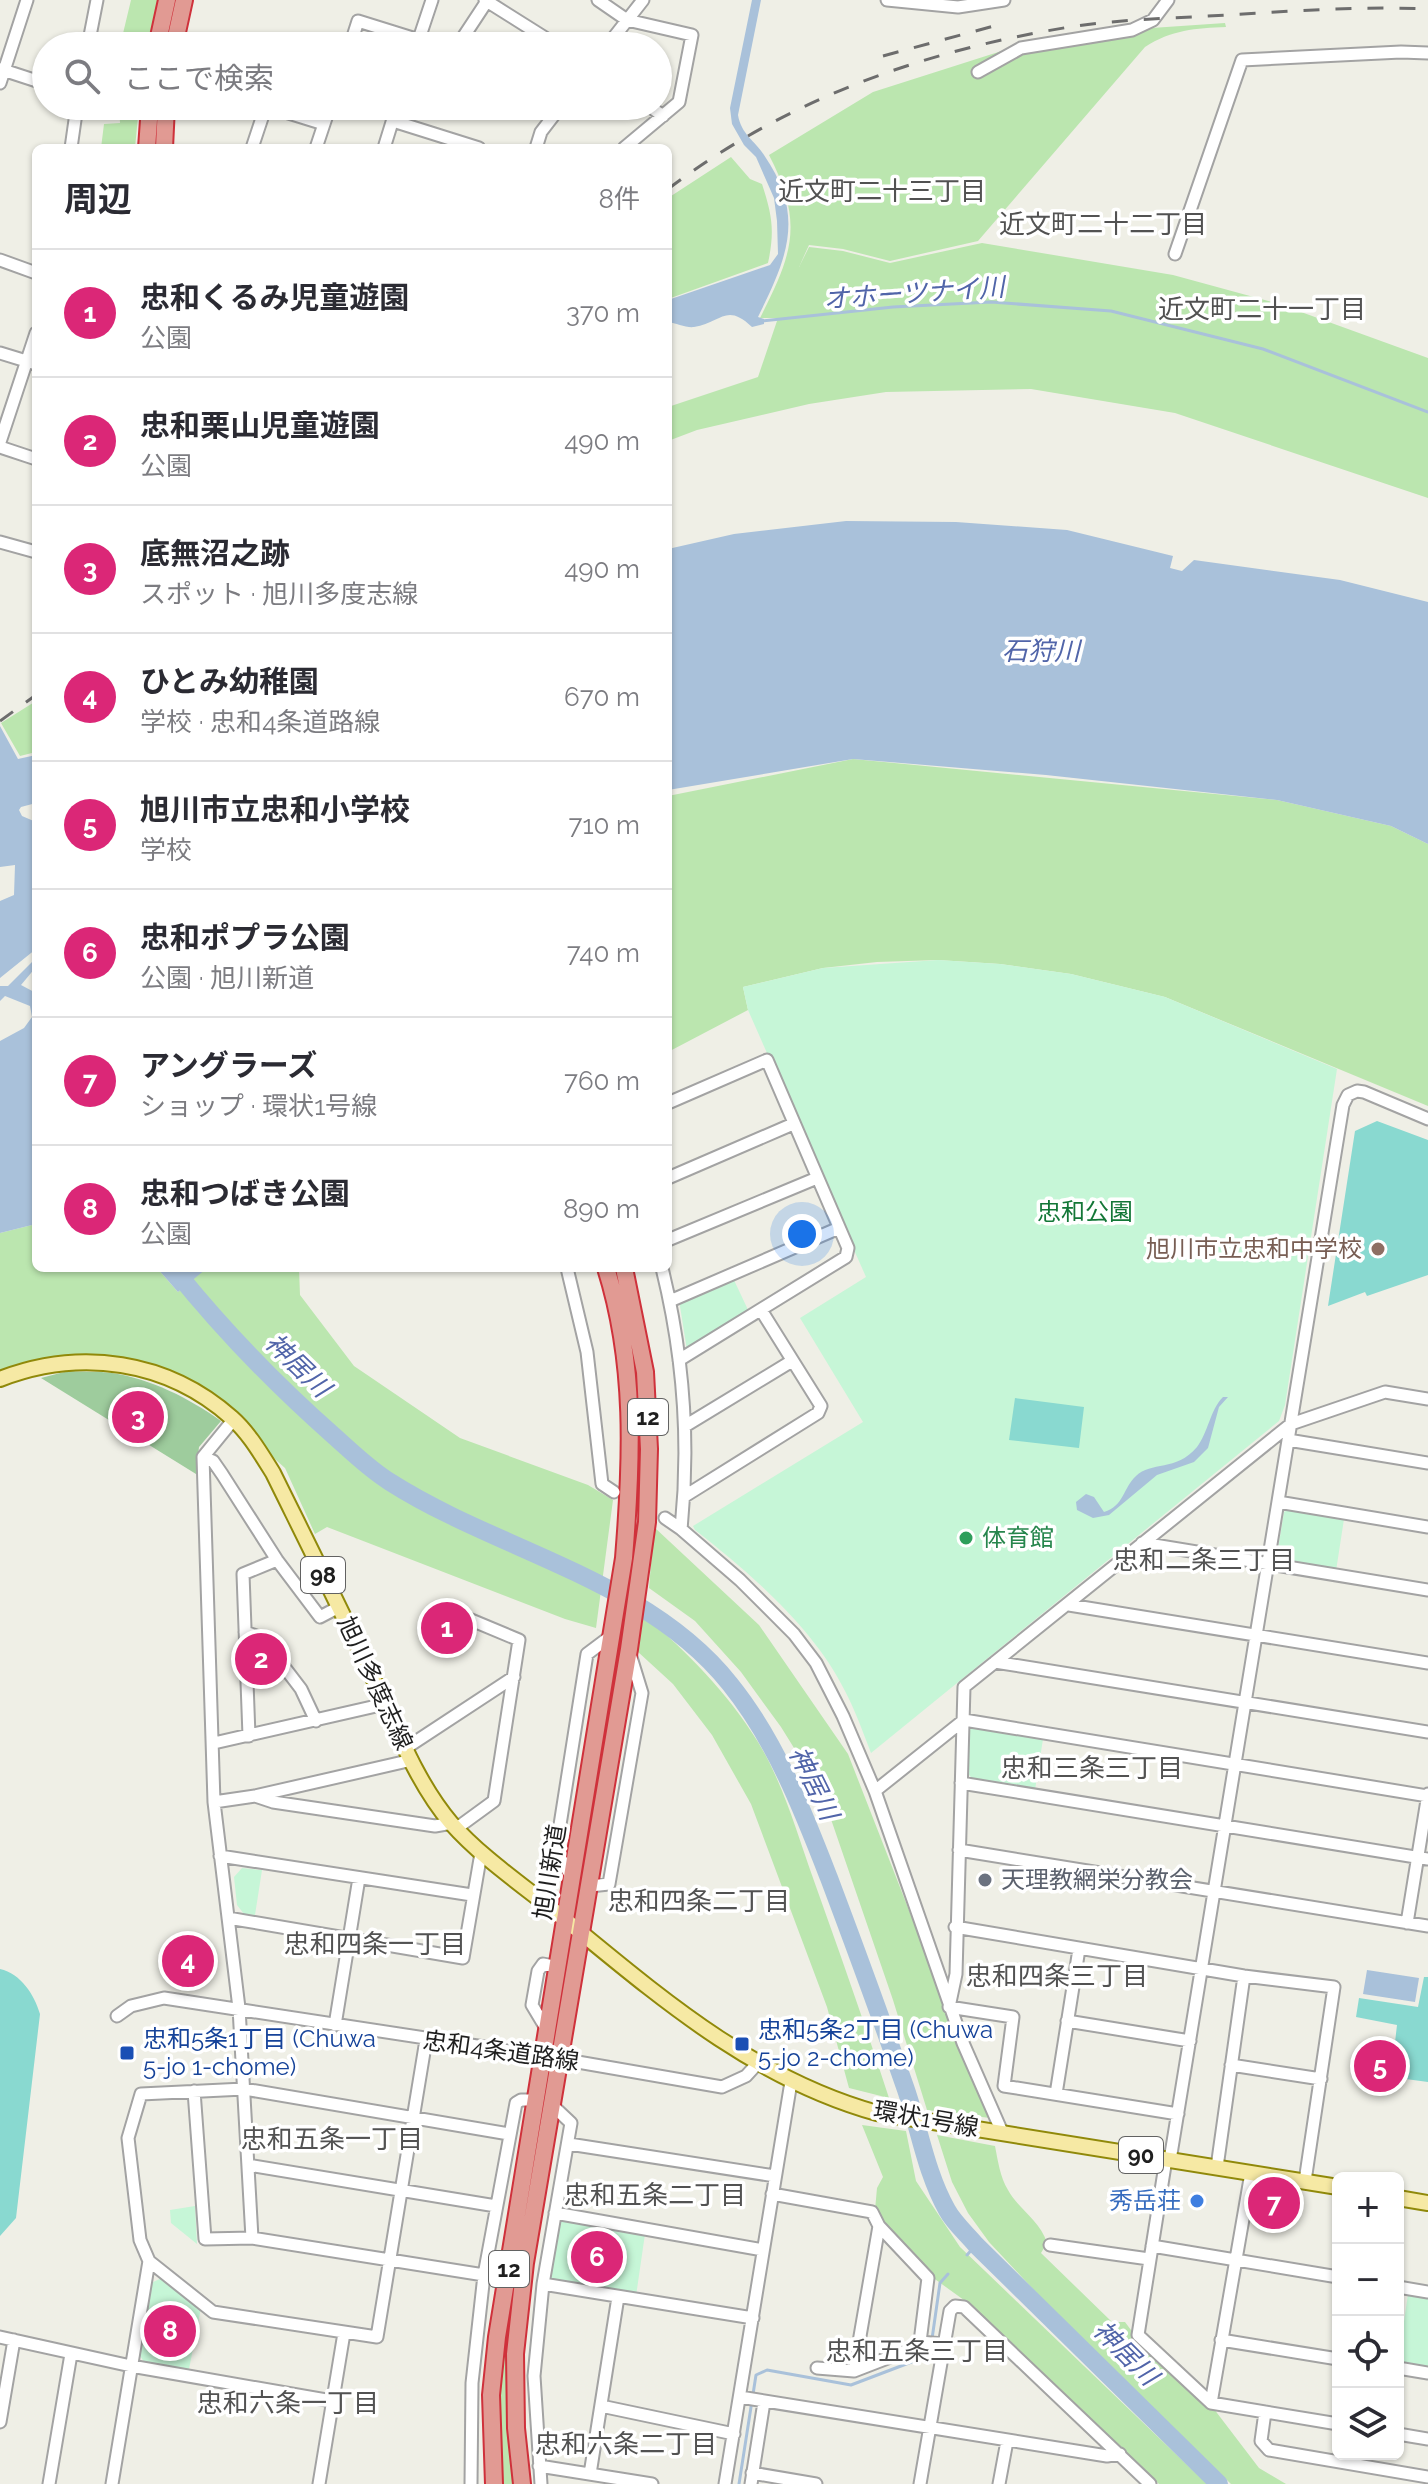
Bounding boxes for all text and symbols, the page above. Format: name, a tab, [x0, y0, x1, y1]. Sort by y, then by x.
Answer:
search box	[32, 32, 672, 120]
icon: search	[60, 54, 104, 98]
text: ここで検索	[124, 61, 274, 96]
district label: 近文町二十三丁目	[778, 176, 986, 206]
text: 周辺	[64, 179, 132, 219]
text: 8件	[599, 184, 640, 214]
district label: 近文町二十二丁目	[999, 209, 1207, 239]
water label: オホーツナイ川	[822, 271, 1009, 314]
text: 忠和くるみ児童遊園	[140, 280, 409, 315]
district label: 近文町二十一丁目	[1158, 294, 1366, 324]
text: 1	[84, 298, 96, 328]
text: 370 m	[566, 298, 640, 328]
text: 公園	[140, 323, 192, 353]
text: 忠和栗山児童遊園	[140, 408, 380, 443]
text: 2	[83, 426, 97, 456]
text: 490 m	[564, 426, 640, 456]
text: 公園	[140, 451, 192, 481]
text: 底無沼之跡	[140, 536, 290, 571]
text: 3	[83, 554, 97, 584]
text: 490 m	[564, 554, 640, 584]
text: スポット · 旭川多度志線	[140, 579, 418, 609]
water label: 石狩川	[1002, 636, 1083, 666]
text: ひとみ幼稚園	[140, 664, 319, 699]
text: 4	[83, 682, 97, 712]
text: 670 m	[564, 682, 640, 712]
text: 学校 · 忠和4条道路線	[140, 707, 380, 737]
text: 旭川市立忠和小学校	[140, 792, 410, 827]
text: 5	[83, 810, 97, 840]
text: 710 m	[569, 810, 640, 840]
text: 学校	[140, 835, 192, 865]
text: 忠和ポプラ公園	[140, 920, 350, 955]
text: 6	[82, 938, 98, 968]
text: 740 m	[567, 938, 640, 968]
text: 公園 · 旭川新道	[140, 963, 314, 993]
text: アングラーズ	[140, 1048, 317, 1083]
text: 7	[83, 1066, 97, 1096]
text: 760 m	[564, 1066, 640, 1096]
text: ショップ · 環状1号線	[140, 1091, 377, 1121]
text: 忠和つばき公園	[140, 1176, 350, 1211]
text: 8	[82, 1194, 98, 1224]
text: 890 m	[563, 1194, 640, 1224]
park label: 忠和公園	[1037, 1197, 1133, 1226]
your location	[782, 1214, 822, 1254]
text: 公園	[140, 1219, 192, 1249]
place label: 旭川市立忠和中学校	[1146, 1234, 1362, 1263]
marker: 旭川市立忠和中学校	[1369, 1240, 1387, 1258]
water label: 神居川	[260, 1327, 339, 1405]
pin: 3	[112, 1387, 164, 1447]
road number: 12	[628, 1399, 668, 1435]
place label: 体育館	[982, 1523, 1054, 1552]
marker: 体育館	[957, 1529, 975, 1547]
district label: 忠和二条三丁目	[1113, 1545, 1295, 1575]
road number: 98	[301, 1557, 345, 1593]
pin: 1	[421, 1598, 473, 1658]
street label: 旭川多度志線	[332, 1611, 419, 1754]
pin: 2	[235, 1629, 287, 1689]
water label: 神居川	[783, 1741, 846, 1827]
district label: 忠和三条三丁目	[1001, 1753, 1183, 1783]
street label: 旭川新道	[528, 1822, 571, 1922]
place label: 天理教網栄分教会	[1001, 1865, 1193, 1894]
marker: 天理教網栄分教会	[976, 1871, 994, 1889]
district label: 忠和四条二丁目	[608, 1886, 790, 1916]
district label: 忠和四条一丁目	[284, 1929, 466, 1959]
pin: 4	[162, 1931, 214, 1991]
district label: 忠和四条三丁目	[966, 1961, 1148, 1991]
place label: 忠和5条2丁目 (Chuwa 5-jo 2-chome)	[758, 2015, 993, 2072]
place label: 忠和5条1丁目 (Chuwa 5-jo 1-chome)	[143, 2024, 376, 2081]
street label: 忠和4条道路線	[421, 2025, 581, 2076]
marker: 忠和5条2丁目 (Chuwa 5-jo 2-chome)	[733, 2035, 751, 2053]
pin: 5	[1354, 2036, 1406, 2096]
marker: 忠和5条1丁目 (Chuwa 5-jo 1-chome)	[118, 2044, 136, 2062]
street label: 環状1号線	[871, 2095, 981, 2142]
district label: 忠和五条一丁目	[241, 2124, 423, 2154]
road number: 90	[1119, 2137, 1163, 2173]
map controls	[1332, 2172, 1404, 2460]
button: +	[1332, 2172, 1404, 2244]
pin: 7	[1248, 2173, 1300, 2233]
district label: 忠和五条二丁目	[564, 2180, 746, 2210]
place label: 秀岳荘	[1109, 2186, 1181, 2215]
marker: 秀岳荘	[1188, 2192, 1206, 2210]
pin: 6	[571, 2227, 623, 2287]
button: −	[1332, 2244, 1404, 2316]
road number: 12	[489, 2251, 529, 2287]
pin: 8	[144, 2301, 196, 2361]
water label: 神居川	[1088, 2315, 1166, 2393]
button: locate	[1332, 2316, 1404, 2388]
district label: 忠和五条三丁目	[826, 2336, 1008, 2366]
district label: 忠和六条一丁目	[197, 2388, 379, 2418]
button: layers	[1332, 2388, 1404, 2460]
district label: 忠和六条二丁目	[535, 2429, 717, 2459]

